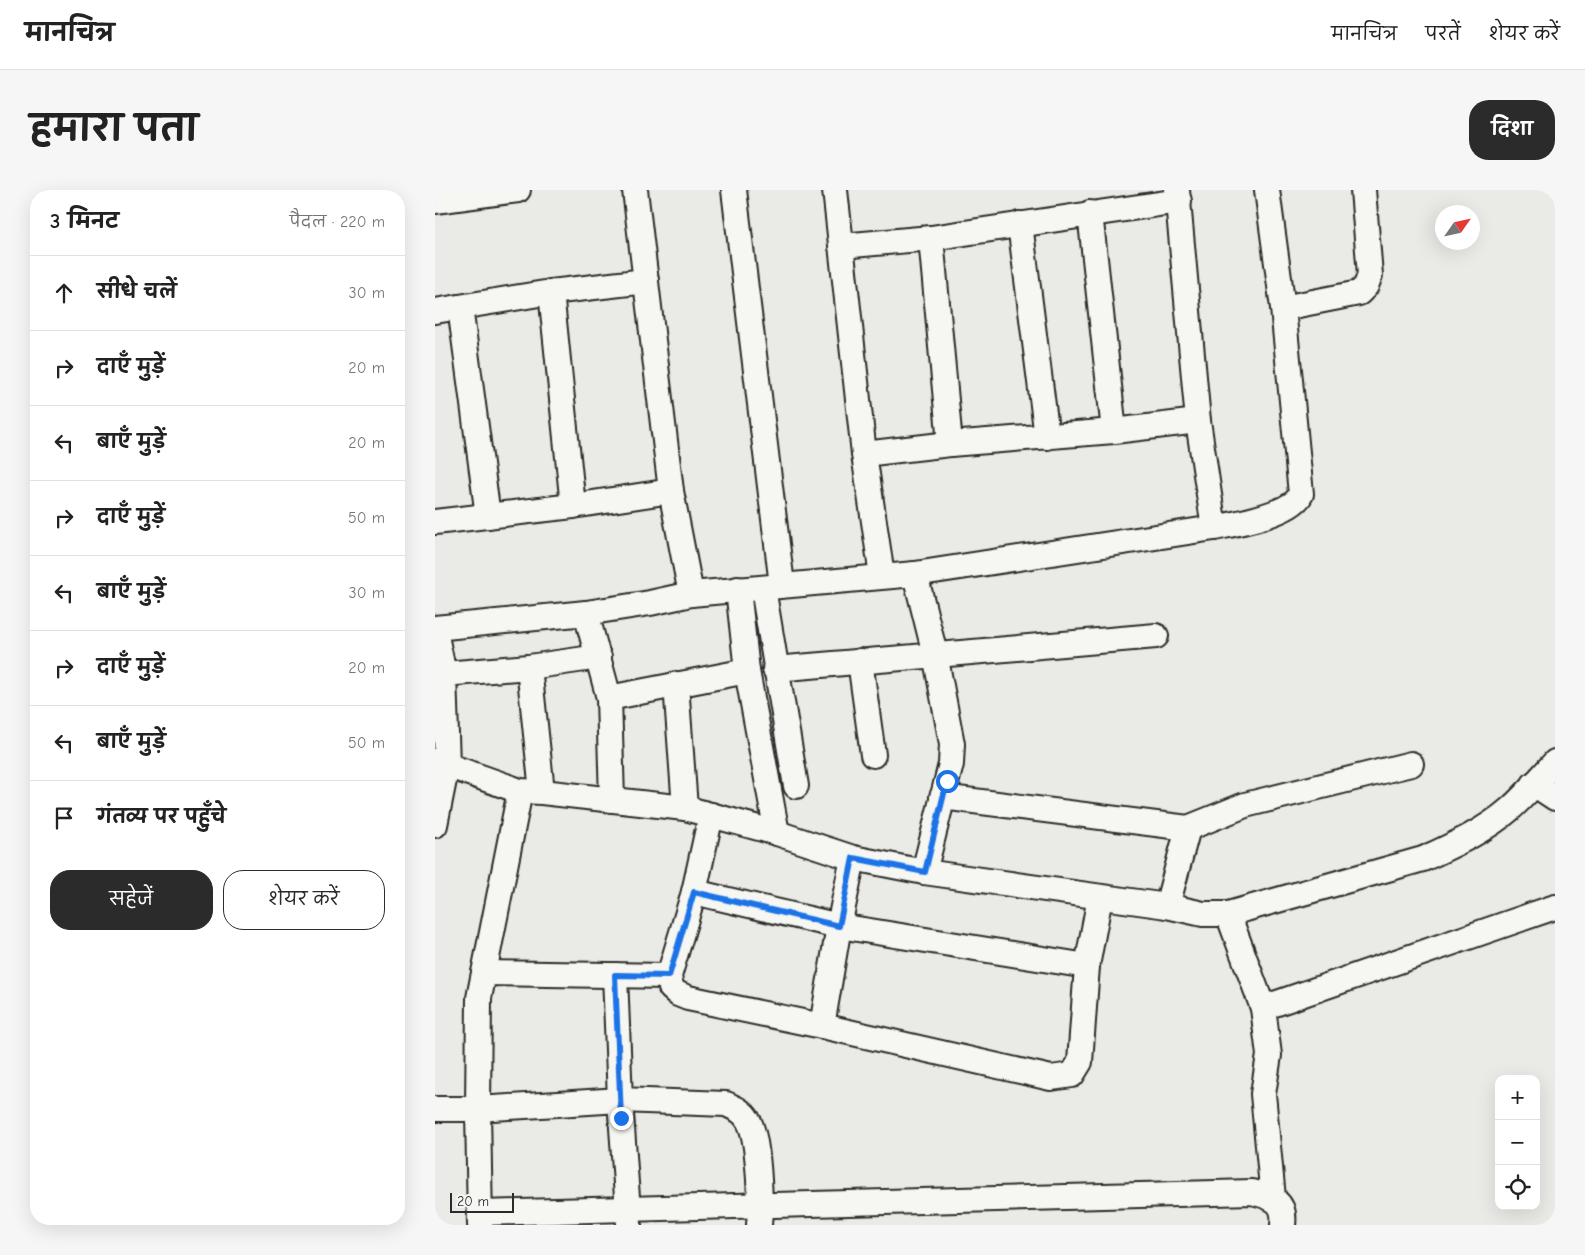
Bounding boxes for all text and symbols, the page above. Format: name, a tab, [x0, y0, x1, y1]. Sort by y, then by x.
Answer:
text: मानचित्र	[25, 19, 114, 47]
text: मानचित्र	[1331, 24, 1397, 45]
text: परतें	[1425, 24, 1461, 45]
text: शेयर करें	[1489, 24, 1560, 45]
button: दिशा	[1469, 100, 1555, 160]
text: हमारा पता	[30, 108, 198, 149]
north arrow	[1435, 205, 1480, 250]
text: 3 मिनट	[50, 209, 119, 233]
text: पैदल · 220 m	[289, 213, 385, 231]
icon: ahead	[50, 279, 78, 307]
text: सीधे चलें	[97, 281, 177, 303]
text: 30 m	[349, 284, 385, 302]
icon: right	[50, 354, 78, 382]
text: दाएँ मुड़ें	[97, 356, 165, 378]
text: 20 m	[348, 359, 385, 377]
icon: left	[50, 429, 78, 457]
text: बाएँ मुड़ें	[97, 431, 166, 453]
text: 20 m	[348, 434, 385, 452]
icon: right	[50, 504, 78, 532]
text: दाएँ मुड़ें	[97, 506, 165, 528]
text: 50 m	[348, 509, 385, 527]
icon: left	[50, 579, 78, 607]
text: बाएँ मुड़ें	[97, 581, 166, 603]
text: 30 m	[349, 584, 385, 602]
icon: right	[50, 654, 78, 682]
text: दाएँ मुड़ें	[97, 656, 165, 678]
text: 20 m	[348, 659, 385, 677]
icon: left	[50, 729, 78, 757]
text: बाएँ मुड़ें	[97, 731, 166, 753]
text: 50 m	[348, 734, 385, 752]
route start	[936, 770, 959, 793]
icon: arrive	[50, 804, 78, 832]
text: गंतव्य पर पहुँचे	[97, 806, 226, 828]
button: सहेजें	[50, 870, 213, 930]
button: शेयर करें	[223, 870, 385, 930]
map controls	[1495, 1075, 1540, 1210]
button: +	[1495, 1075, 1540, 1120]
route end	[610, 1107, 633, 1130]
button: −	[1495, 1120, 1540, 1165]
button: locate	[1495, 1165, 1540, 1210]
scale bar	[450, 1190, 514, 1213]
text: 20 m	[457, 1193, 489, 1210]

